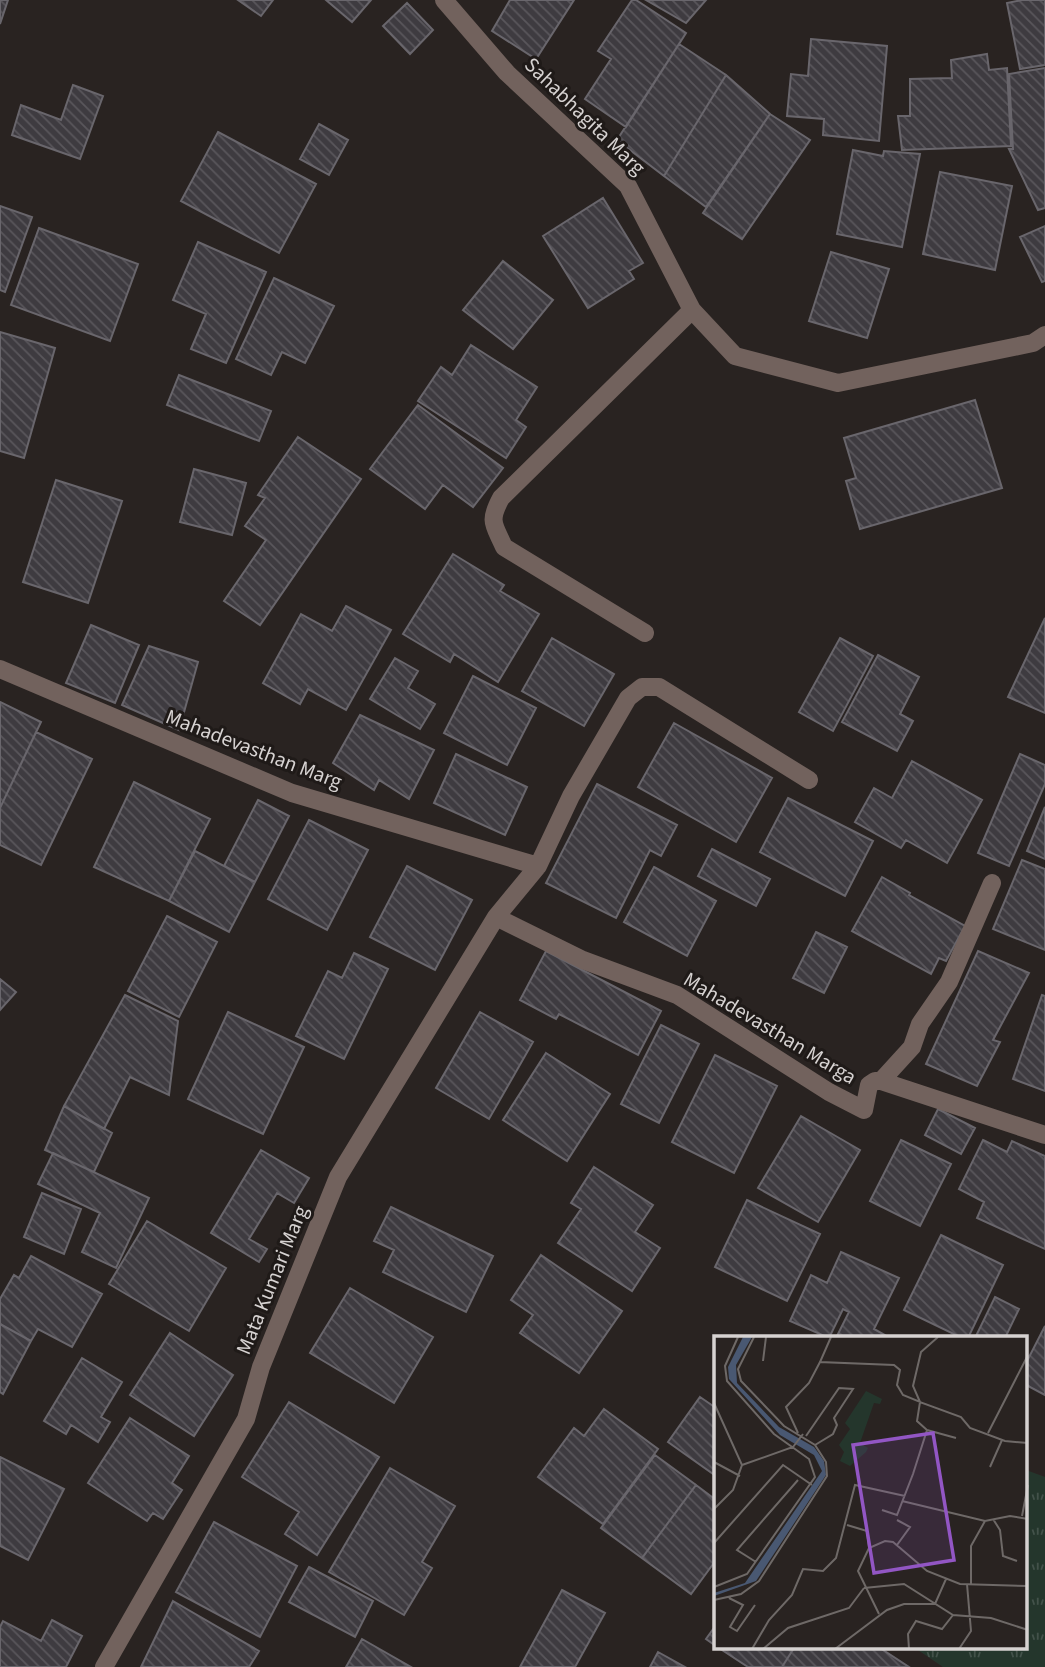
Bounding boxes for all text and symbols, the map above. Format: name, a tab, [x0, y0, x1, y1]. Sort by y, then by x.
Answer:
street label: Sahabhagita Marg	[518, 50, 653, 182]
street label: Mahadevasthan Marg	[161, 702, 347, 797]
street label: Mahadevasthan Marga	[678, 964, 862, 1092]
street label: Mata Kumari Marg	[228, 1201, 316, 1359]
inset map	[714, 1336, 1028, 1650]

